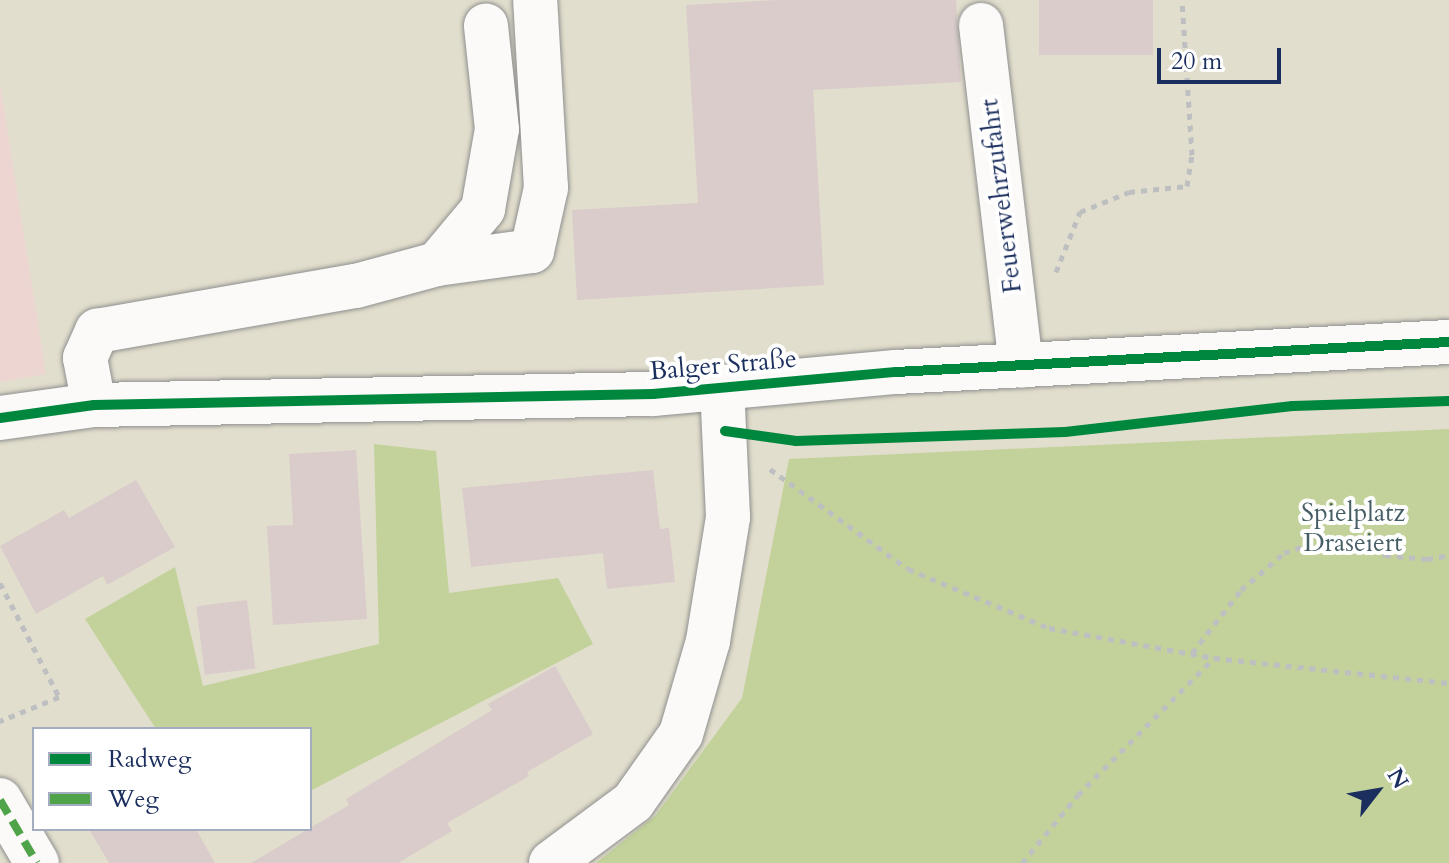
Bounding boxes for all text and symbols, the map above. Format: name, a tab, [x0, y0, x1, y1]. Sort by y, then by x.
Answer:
scale bar	[1161, 32, 1285, 82]
text: 20 m	[1171, 45, 1222, 78]
street label: Feuerwehrzufahrt	[974, 97, 1028, 295]
street label: Balger Straße	[648, 343, 798, 387]
park label: Spielplatz Draseiert	[1301, 497, 1405, 558]
legend	[32, 727, 312, 831]
text: Radweg	[108, 743, 191, 776]
north arrow	[1337, 751, 1417, 831]
text: N	[1380, 763, 1415, 795]
text: Weg	[108, 783, 159, 816]

